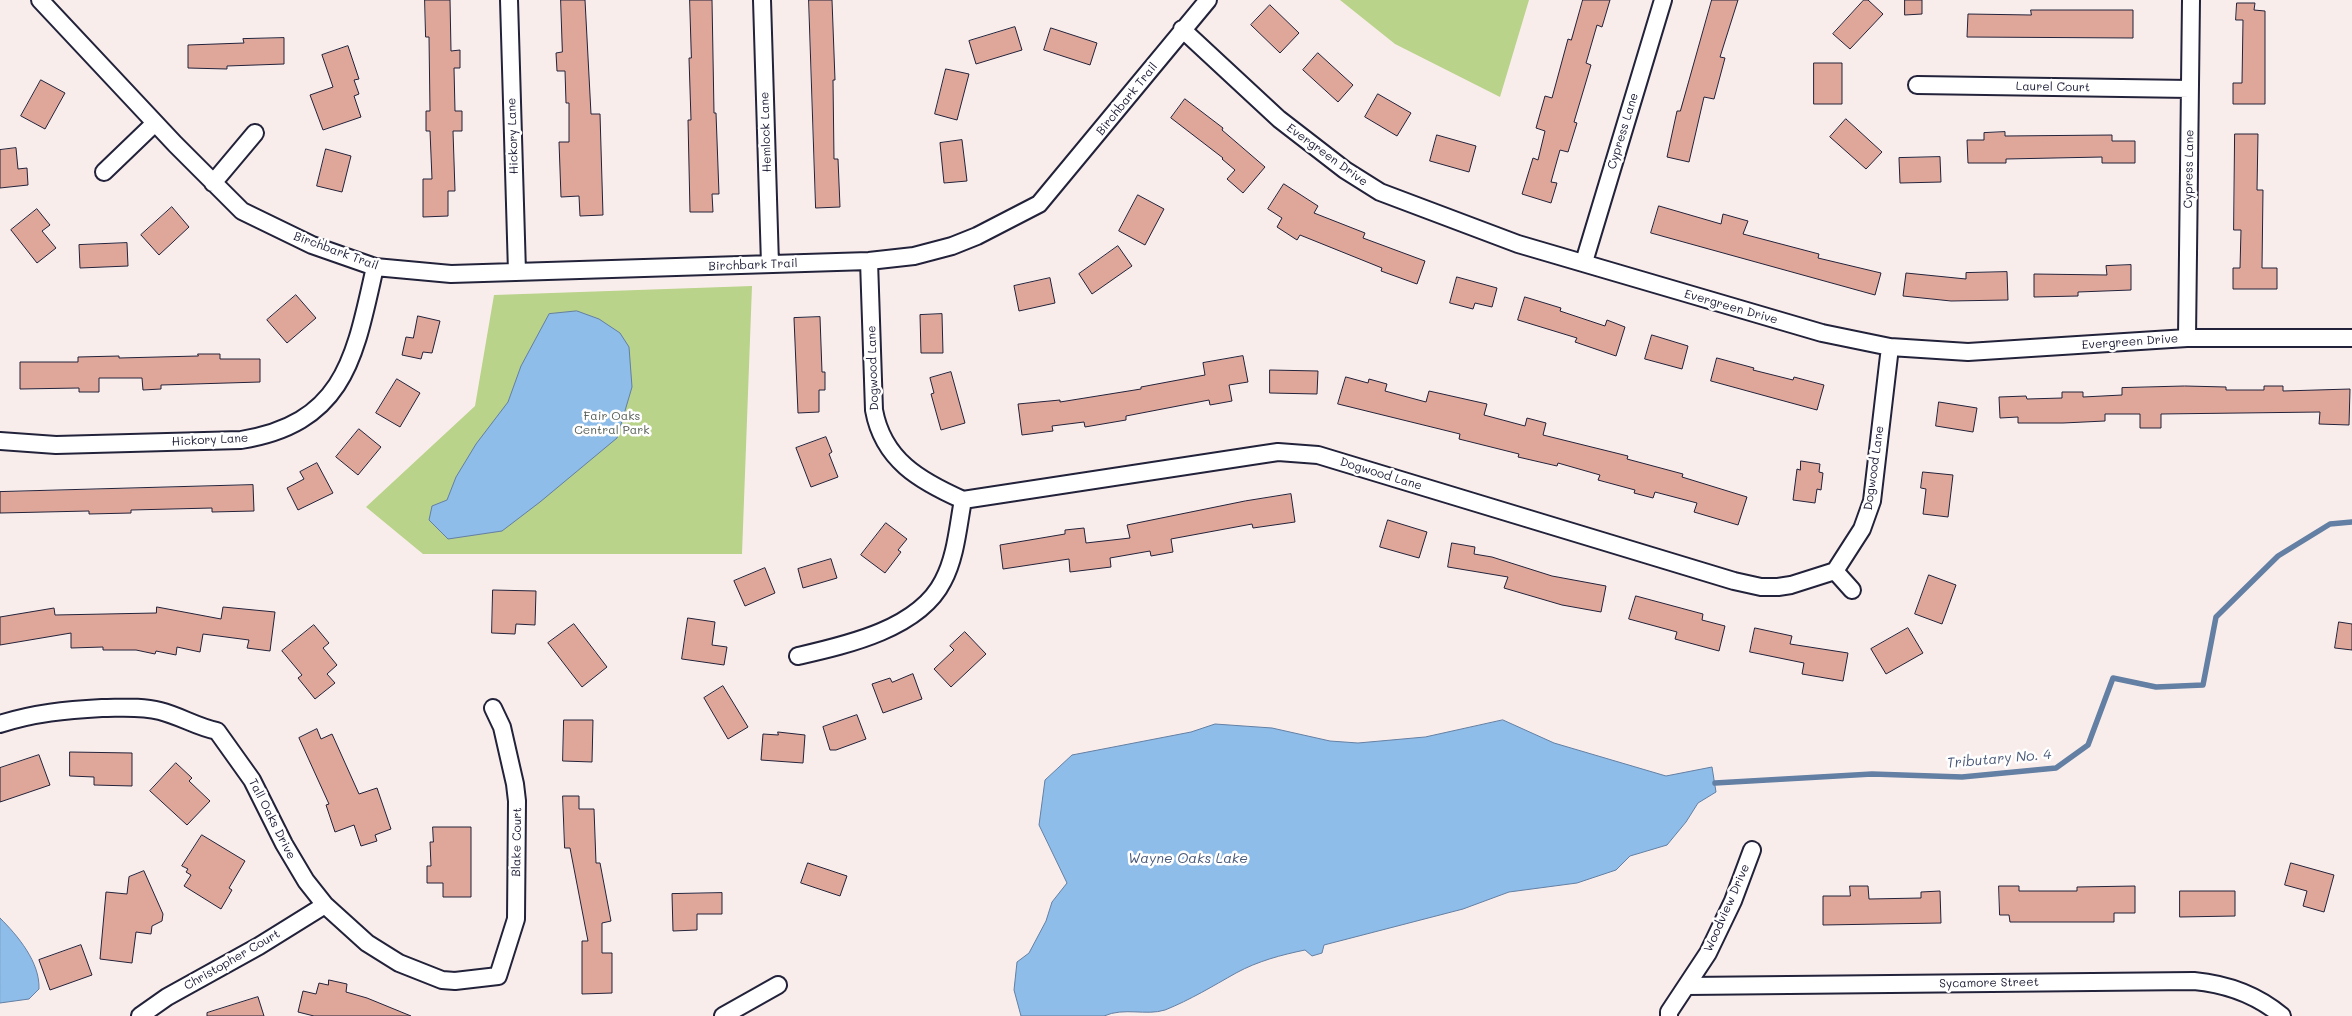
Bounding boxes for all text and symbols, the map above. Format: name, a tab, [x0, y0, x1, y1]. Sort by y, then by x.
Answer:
street label: Birchbark Trail	[1093, 60, 1161, 138]
street label: Laurel Court	[2016, 79, 2090, 95]
street label: Hemlock Lane	[757, 91, 775, 173]
street label: Cypress Lane	[1605, 91, 1641, 171]
street label: Hickory Lane	[504, 97, 522, 175]
street label: Evergreen Drive	[1284, 121, 1370, 189]
street label: Cypress Lane	[2181, 129, 2197, 209]
street label: Birchbark Trail	[292, 229, 380, 273]
street label: Birchbark Trail	[708, 256, 798, 274]
street label: Evergreen Drive	[1683, 287, 1779, 327]
street label: Dogwood Lane	[864, 325, 882, 411]
street label: Evergreen Drive	[2081, 331, 2179, 353]
park label: Fair Oaks Central Park	[574, 409, 650, 437]
street label: Dogwood Lane	[1861, 425, 1887, 511]
street label: Hickory Lane	[171, 431, 249, 449]
street label: Dogwood Lane	[1338, 455, 1424, 493]
water label: Tributary No. 4	[1946, 746, 2052, 772]
street label: Tall Oaks Drive	[245, 776, 299, 862]
street label: Blake Court	[509, 807, 525, 877]
water label: Wayne Oaks Lake	[1128, 851, 1248, 867]
street label: Woodview Drive	[1701, 862, 1753, 954]
street label: Christopher Court	[182, 927, 282, 993]
street label: Sycamore Street	[1939, 975, 2039, 991]

